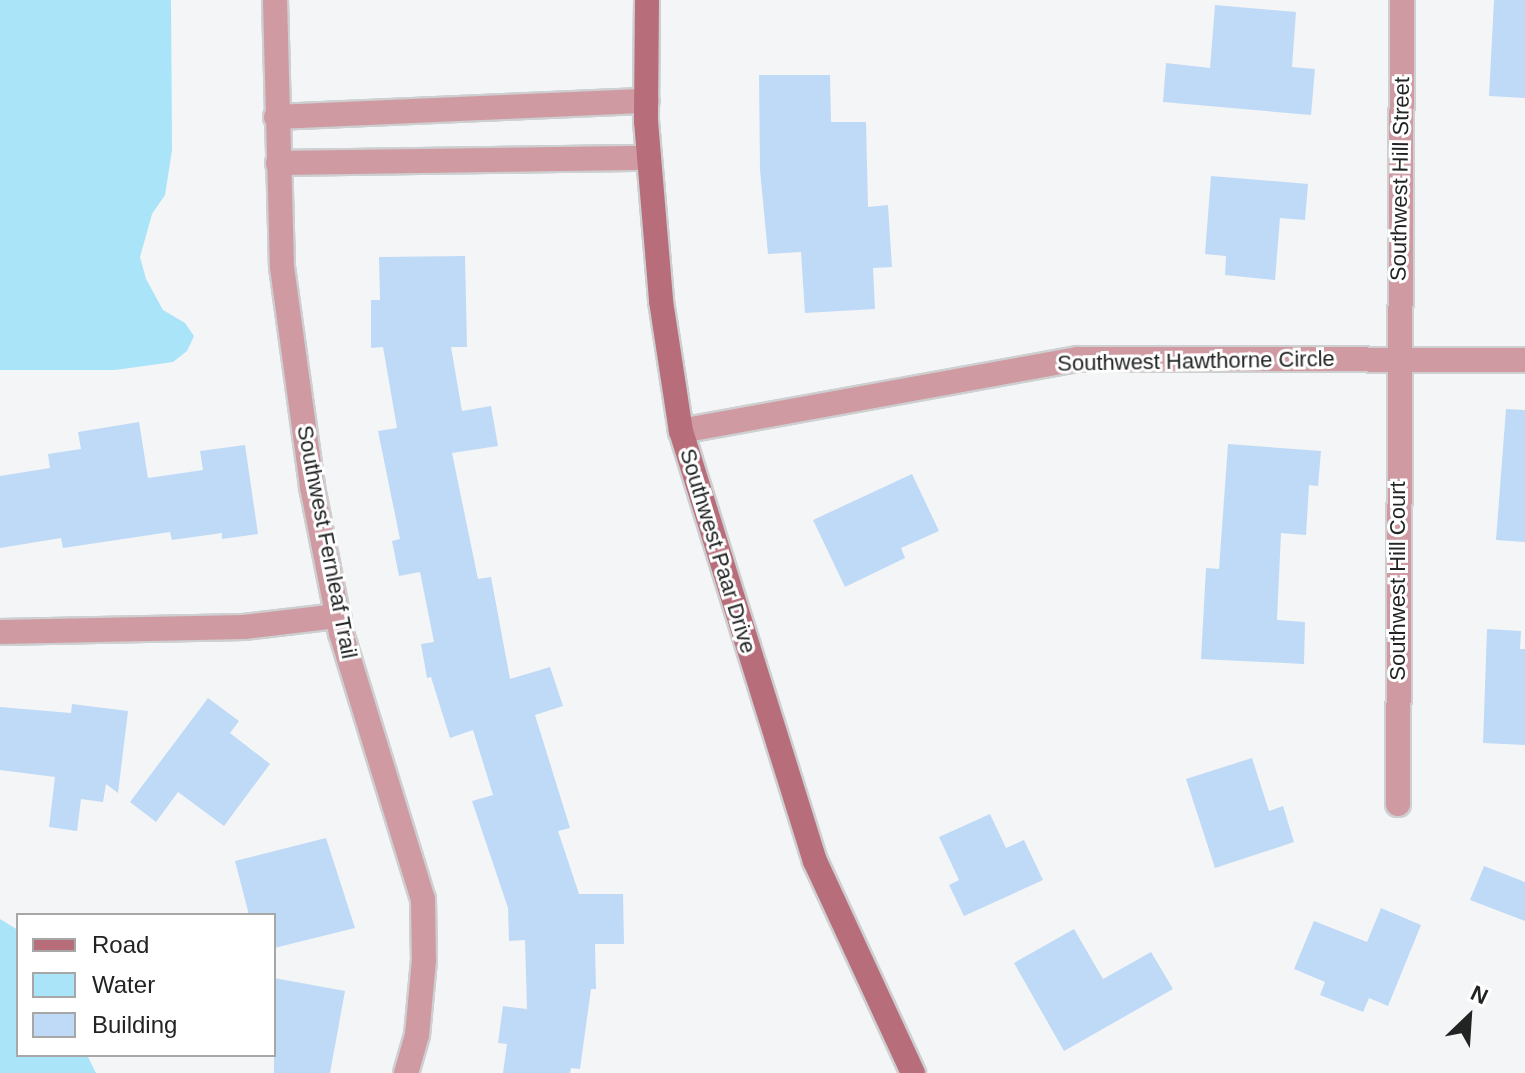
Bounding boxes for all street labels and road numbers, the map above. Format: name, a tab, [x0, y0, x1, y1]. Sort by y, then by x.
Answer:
street label: Southwest Hill Street	[1385, 77, 1415, 281]
street label: Southwest Hawthorne Circle	[1057, 345, 1335, 377]
street label: Southwest Fernleaf Trail	[291, 423, 363, 661]
street label: Southwest Paar Drive	[674, 445, 762, 657]
street label: Southwest Hill Court	[1385, 481, 1411, 681]

